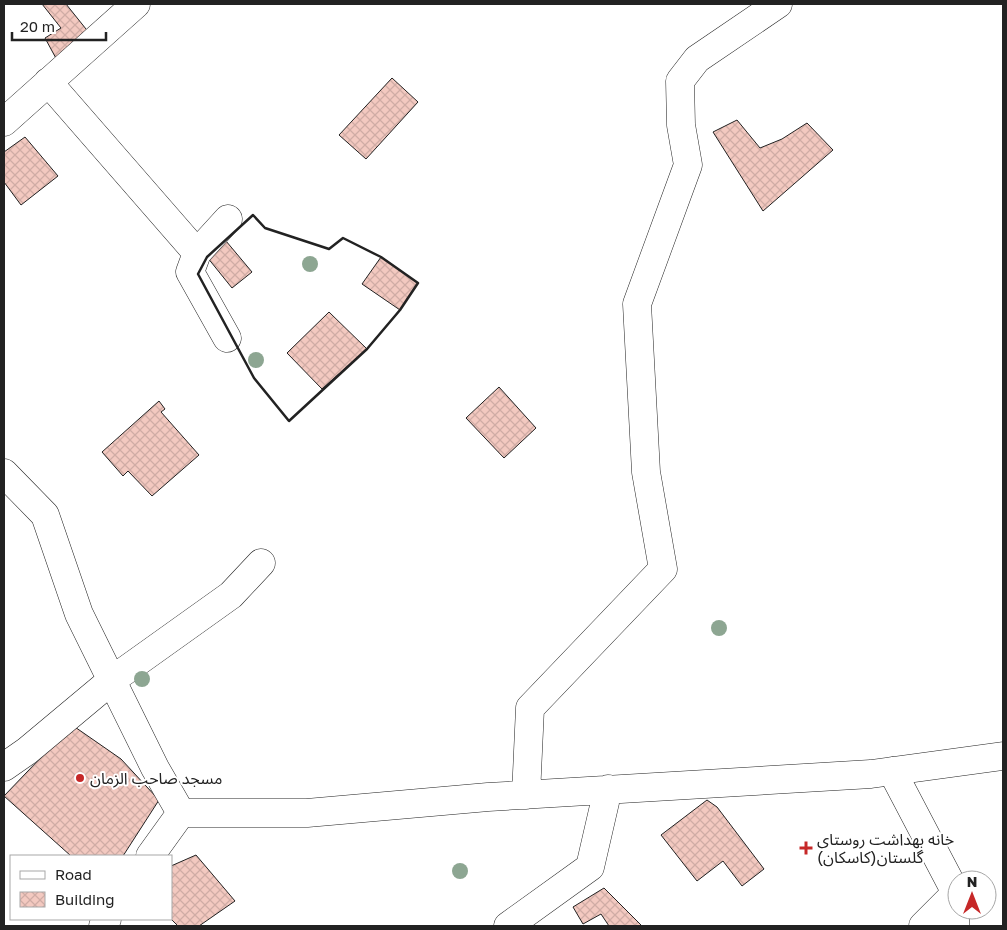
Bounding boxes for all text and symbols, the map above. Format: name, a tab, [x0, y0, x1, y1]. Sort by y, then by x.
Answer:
scale bar	[12, 10, 106, 42]
text: 20 m	[20, 17, 55, 35]
place label: مسجد صاحب الزمان	[90, 768, 222, 788]
marker: مسجد صاحب الزمان	[74, 772, 86, 784]
place label: خانه بهداشت روستای گلستان(کاسکان)	[817, 829, 954, 867]
marker: خانه بهداشت روستای گلستان(کاسکان)	[799, 841, 813, 855]
legend	[10, 855, 172, 920]
text: Road	[55, 865, 92, 883]
north arrow	[947, 870, 997, 920]
text: N	[967, 873, 977, 890]
text: Building	[55, 890, 115, 908]

